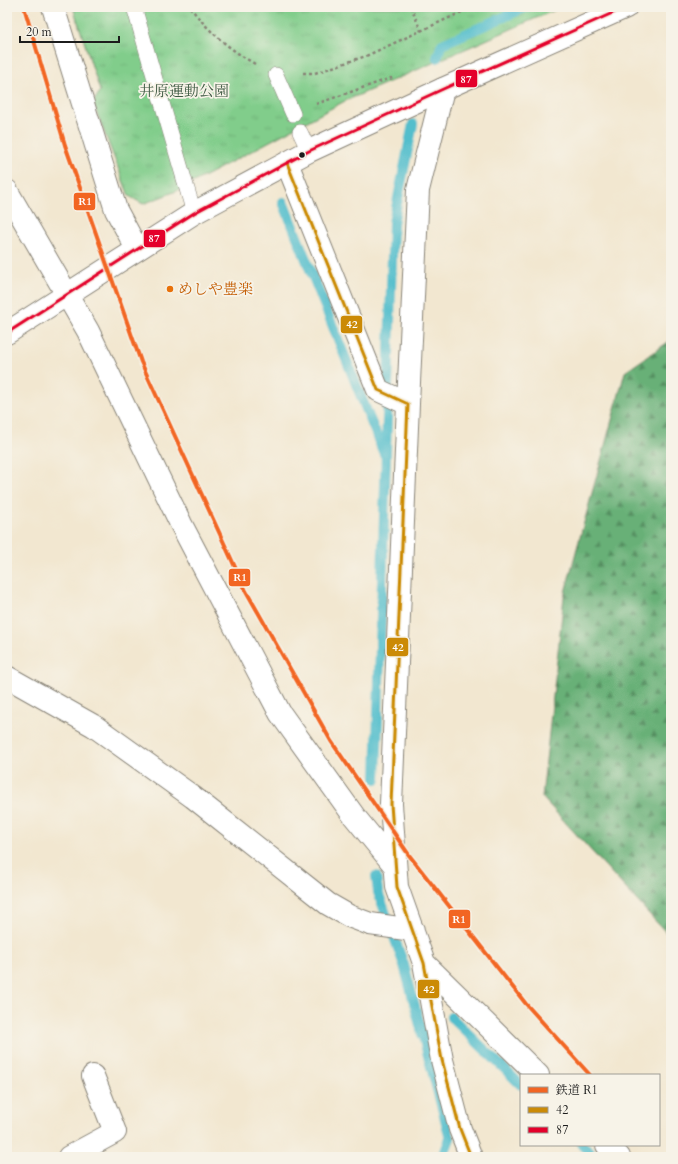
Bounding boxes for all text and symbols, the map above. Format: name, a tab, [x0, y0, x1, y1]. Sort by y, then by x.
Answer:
scale bar	[20, 18, 119, 44]
text: 20 m	[26, 24, 53, 40]
line badge: 87	[455, 69, 478, 88]
text: 87	[460, 72, 472, 87]
park label: 井原運動公園	[139, 81, 229, 101]
unlabelled marker	[297, 150, 307, 160]
line badge: R1	[73, 192, 96, 211]
text: R1	[78, 194, 92, 209]
line badge: 87	[143, 229, 166, 248]
text: 87	[148, 231, 160, 246]
place label: めしや豊楽	[178, 279, 253, 299]
marker: めしや豊楽	[165, 284, 175, 294]
line badge: 42	[340, 315, 363, 334]
text: 42	[346, 317, 358, 332]
line badge: R1	[228, 568, 251, 587]
text: R1	[233, 570, 247, 585]
line badge: 42	[386, 637, 409, 657]
text: 42	[392, 640, 404, 655]
line badge: R1	[448, 909, 471, 929]
text: R1	[452, 912, 466, 927]
line badge: 42	[417, 979, 440, 999]
text: 42	[423, 982, 435, 997]
legend	[520, 1074, 660, 1146]
text: 鉄道 R1	[555, 1082, 598, 1098]
text: 42	[556, 1102, 568, 1118]
text: 87	[556, 1122, 568, 1138]

